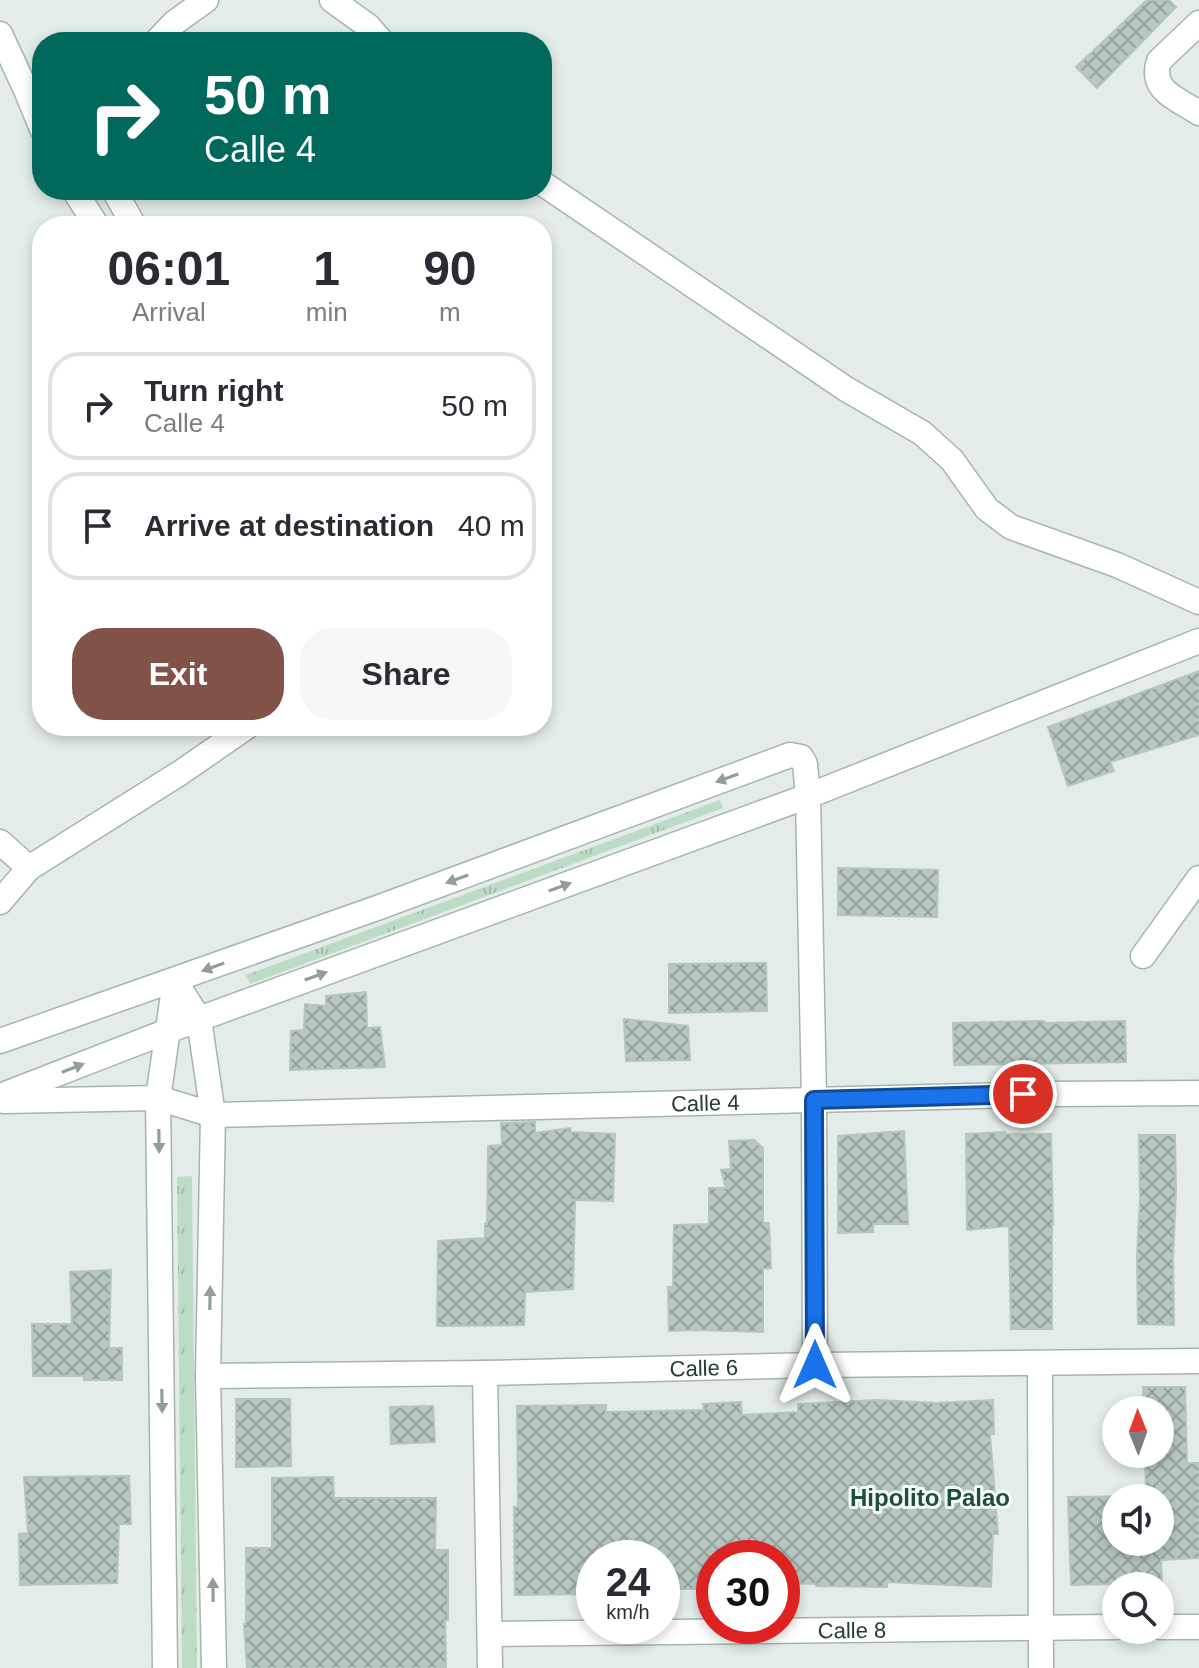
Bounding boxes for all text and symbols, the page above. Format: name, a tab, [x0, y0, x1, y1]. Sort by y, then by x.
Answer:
text: 50 m	[204, 63, 332, 126]
icon: right	[72, 64, 176, 168]
text: Calle 4	[204, 129, 316, 170]
text: 06:01	[107, 242, 230, 295]
text: 1	[313, 242, 340, 295]
text: 90	[423, 242, 477, 295]
text: Arrival	[132, 297, 206, 327]
text: min	[306, 297, 348, 327]
text: m	[439, 297, 461, 327]
text: Turn right	[144, 374, 283, 407]
icon: right	[76, 384, 120, 428]
text: 50 m	[441, 389, 508, 422]
text: Calle 4	[144, 408, 225, 438]
icon: arrive	[76, 504, 120, 548]
text: Arrive at destination	[144, 509, 434, 542]
text: 40 m	[458, 509, 525, 542]
button: Exit	[72, 628, 284, 720]
button: Share	[300, 628, 512, 720]
one-way arrow	[715, 773, 739, 785]
one-way arrow	[445, 873, 469, 885]
one-way arrow	[548, 880, 572, 893]
one-way arrow	[200, 961, 224, 974]
one-way arrow	[304, 970, 328, 982]
pin	[989, 1060, 1057, 1128]
one-way arrow	[61, 1061, 85, 1074]
icon: arrive	[1001, 1072, 1045, 1116]
street label: Calle 4	[671, 1090, 740, 1117]
one-way arrow	[153, 1129, 165, 1154]
one-way arrow	[203, 1285, 216, 1310]
position arrow	[773, 1323, 857, 1407]
street label: Calle 6	[669, 1355, 738, 1382]
one-way arrow	[156, 1389, 168, 1414]
north arrow	[1102, 1396, 1174, 1468]
map controls	[1102, 1396, 1174, 1644]
district label: Hipolito Palao	[850, 1484, 1010, 1511]
button: sound	[1102, 1484, 1174, 1556]
speed limit sign: 30	[696, 1540, 800, 1644]
text: 24	[606, 1560, 650, 1604]
button: search	[1102, 1572, 1174, 1644]
one-way arrow	[206, 1577, 219, 1602]
text: km/h	[606, 1601, 650, 1623]
street label: Calle 8	[818, 1618, 886, 1643]

